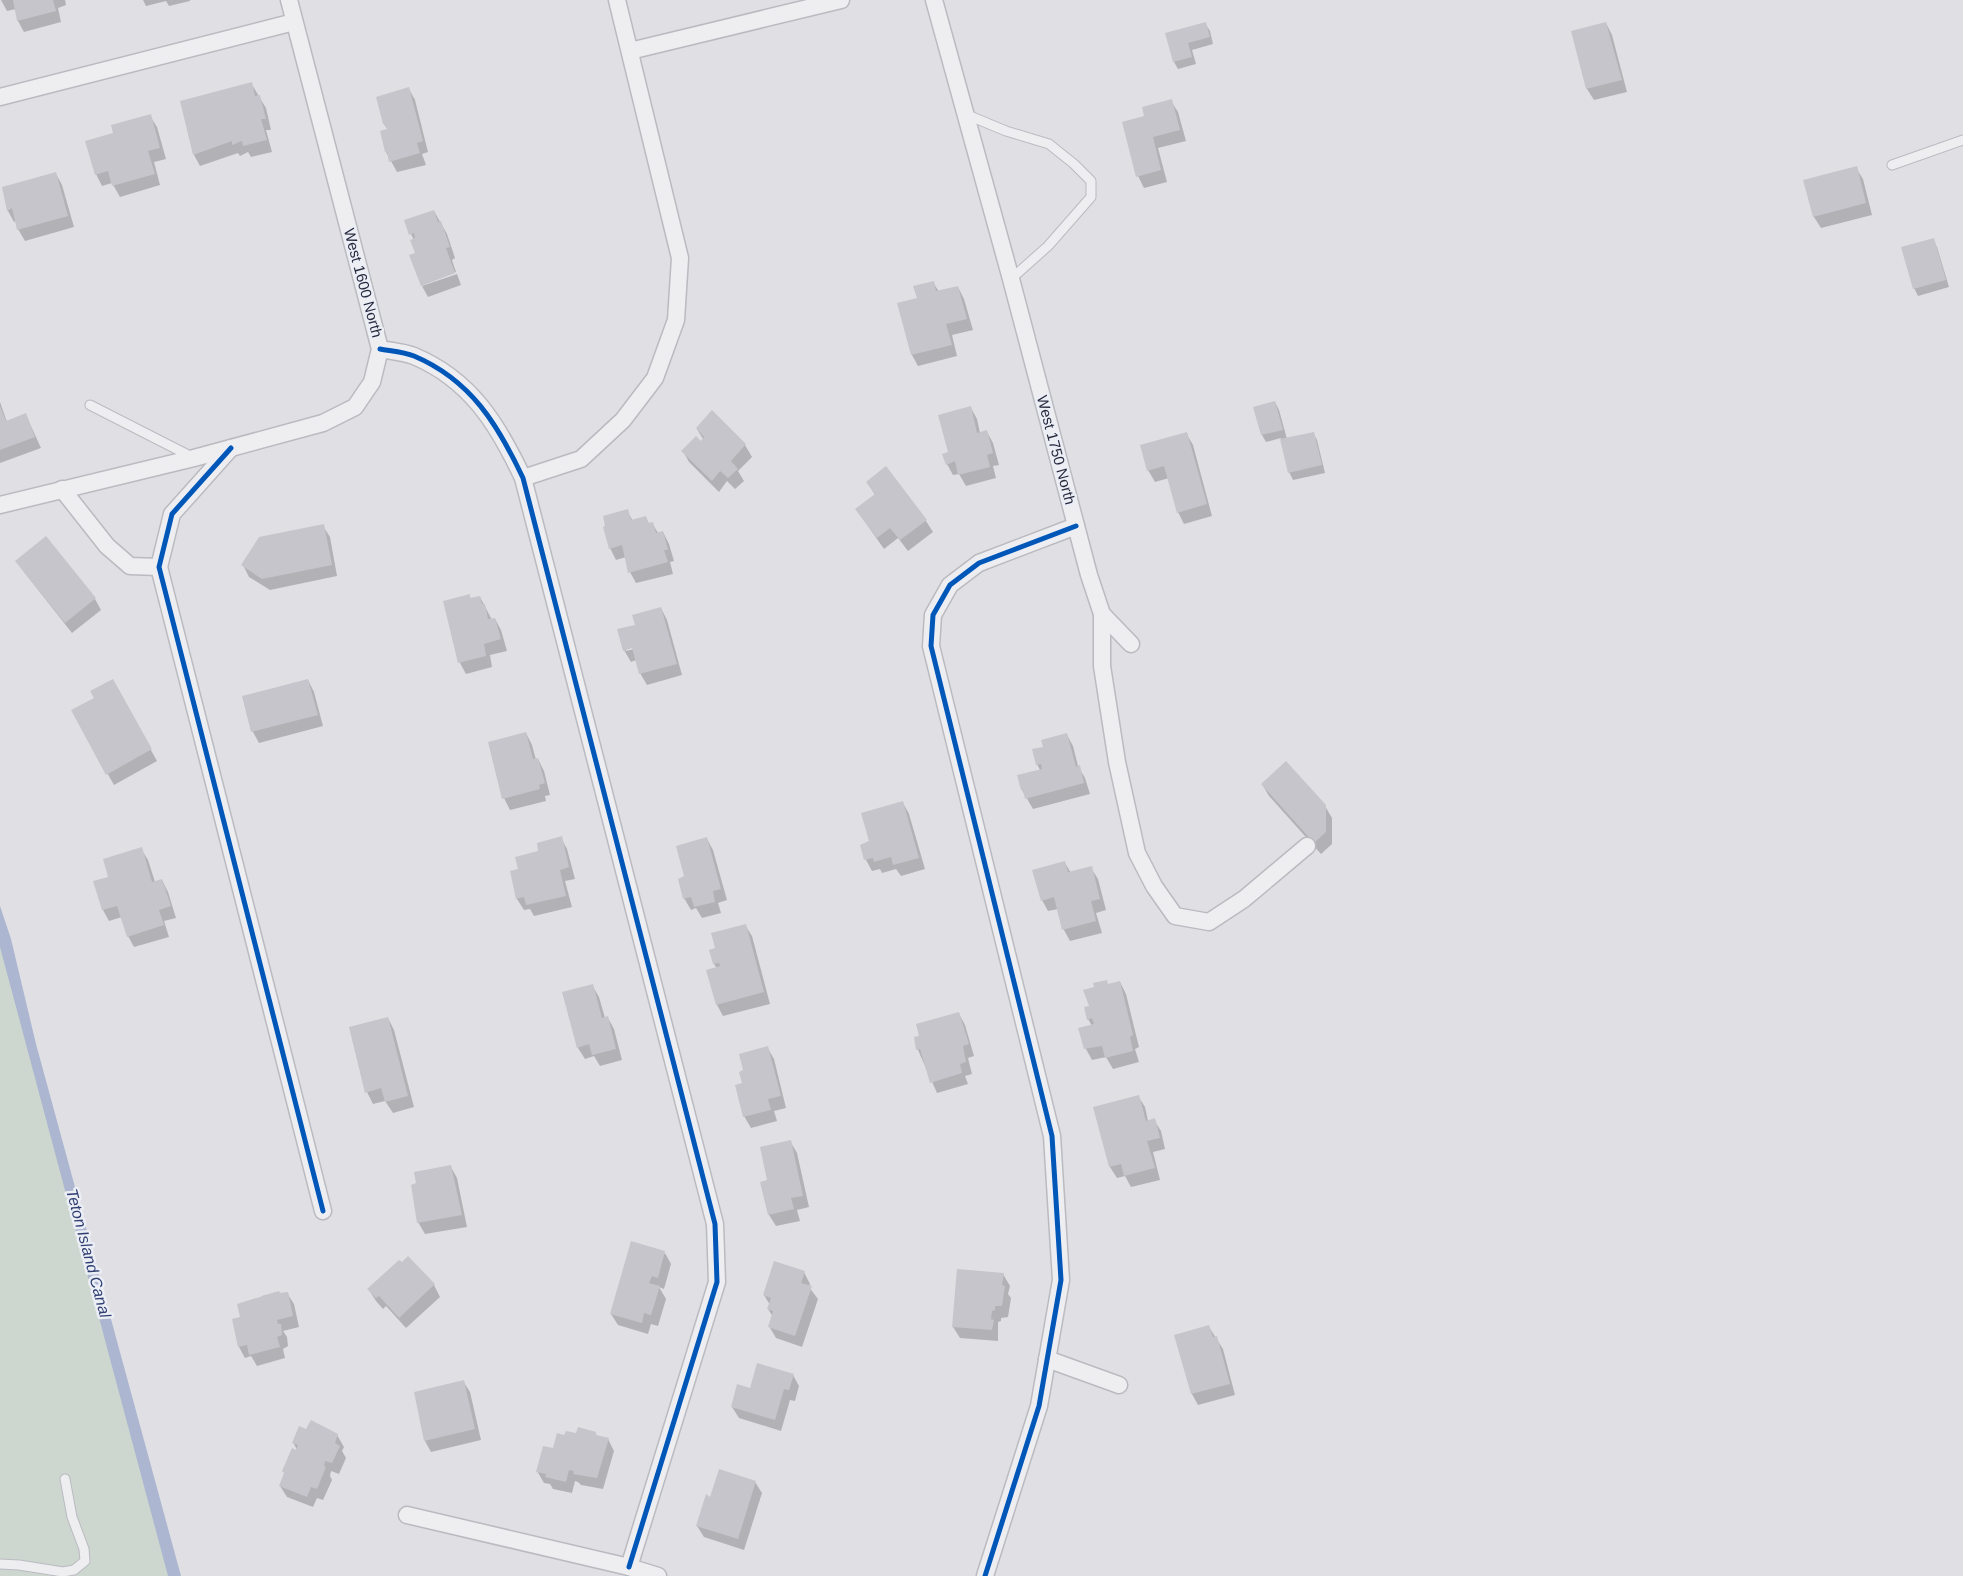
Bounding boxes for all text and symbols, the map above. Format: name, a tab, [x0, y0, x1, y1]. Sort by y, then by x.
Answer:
street label: West 1600 North	[341, 226, 386, 339]
street label: West 1750 North	[1034, 393, 1079, 506]
water label: Teton Island Canal	[63, 1187, 114, 1320]

